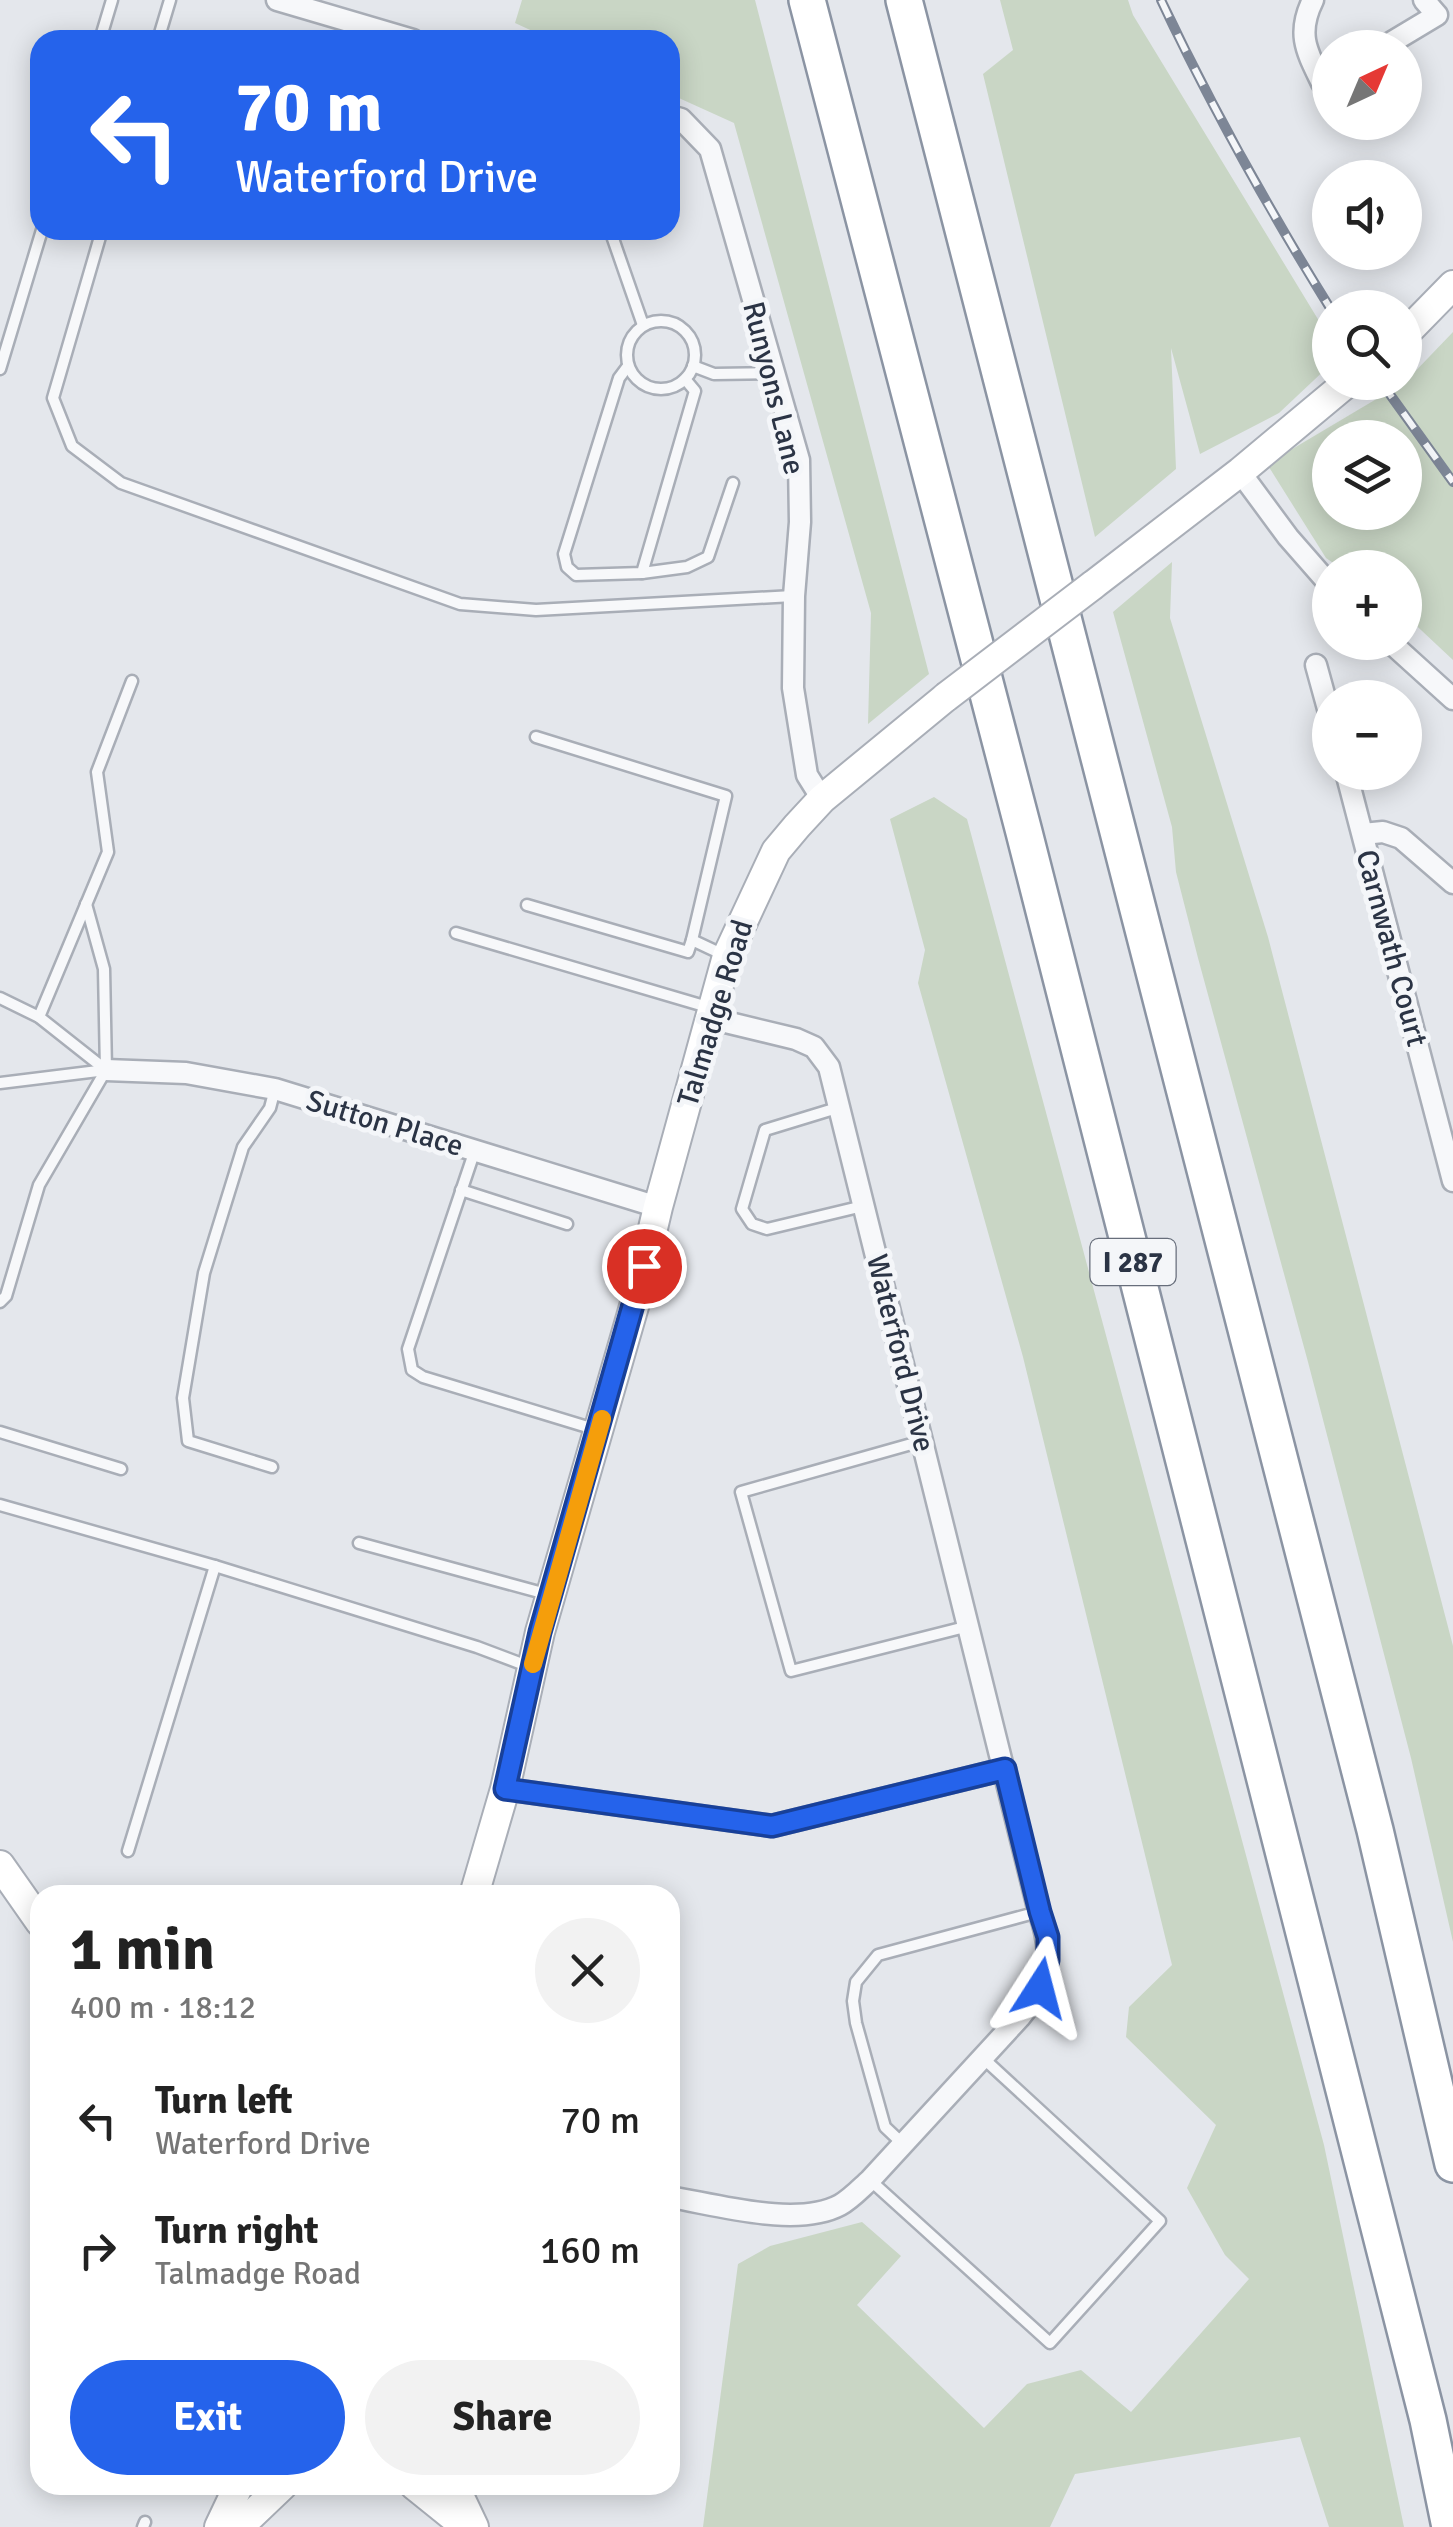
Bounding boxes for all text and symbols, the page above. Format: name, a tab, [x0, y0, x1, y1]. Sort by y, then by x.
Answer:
north arrow	[1312, 30, 1422, 140]
map controls	[1312, 30, 1422, 790]
text: 70 m	[235, 64, 383, 150]
icon: left	[70, 70, 200, 200]
text: Waterford Drive	[235, 150, 538, 205]
button: sound	[1312, 160, 1422, 270]
button: search	[1312, 290, 1422, 400]
street label: Runyons Lane	[734, 298, 813, 478]
button: layers	[1312, 420, 1422, 530]
button: +	[1312, 550, 1422, 660]
button: −	[1312, 680, 1422, 790]
street label: Carnwath Court	[1348, 846, 1436, 1050]
street label: Talmadge Road	[670, 915, 761, 1111]
street label: Sutton Place	[302, 1082, 468, 1165]
pin	[602, 1224, 687, 1309]
icon: arrive	[617, 1239, 672, 1294]
road number: I 287	[1090, 1239, 1176, 1285]
street label: Waterford Drive	[858, 1251, 943, 1456]
text: 1 min	[70, 1913, 215, 1987]
button: close	[535, 1918, 640, 2023]
position arrow	[988, 1936, 1092, 2040]
text: 400 m · 18:12	[70, 1988, 256, 2027]
text: Turn left	[155, 2077, 293, 2124]
icon: left	[70, 2093, 125, 2148]
text: 70 m	[560, 2097, 640, 2144]
text: Waterford Drive	[155, 2124, 371, 2163]
text: Turn right	[155, 2207, 319, 2254]
icon: right	[70, 2223, 125, 2278]
text: 160 m	[540, 2227, 640, 2274]
text: Talmadge Road	[155, 2254, 361, 2293]
button: Exit	[70, 2360, 345, 2475]
button: Share	[365, 2360, 640, 2475]

